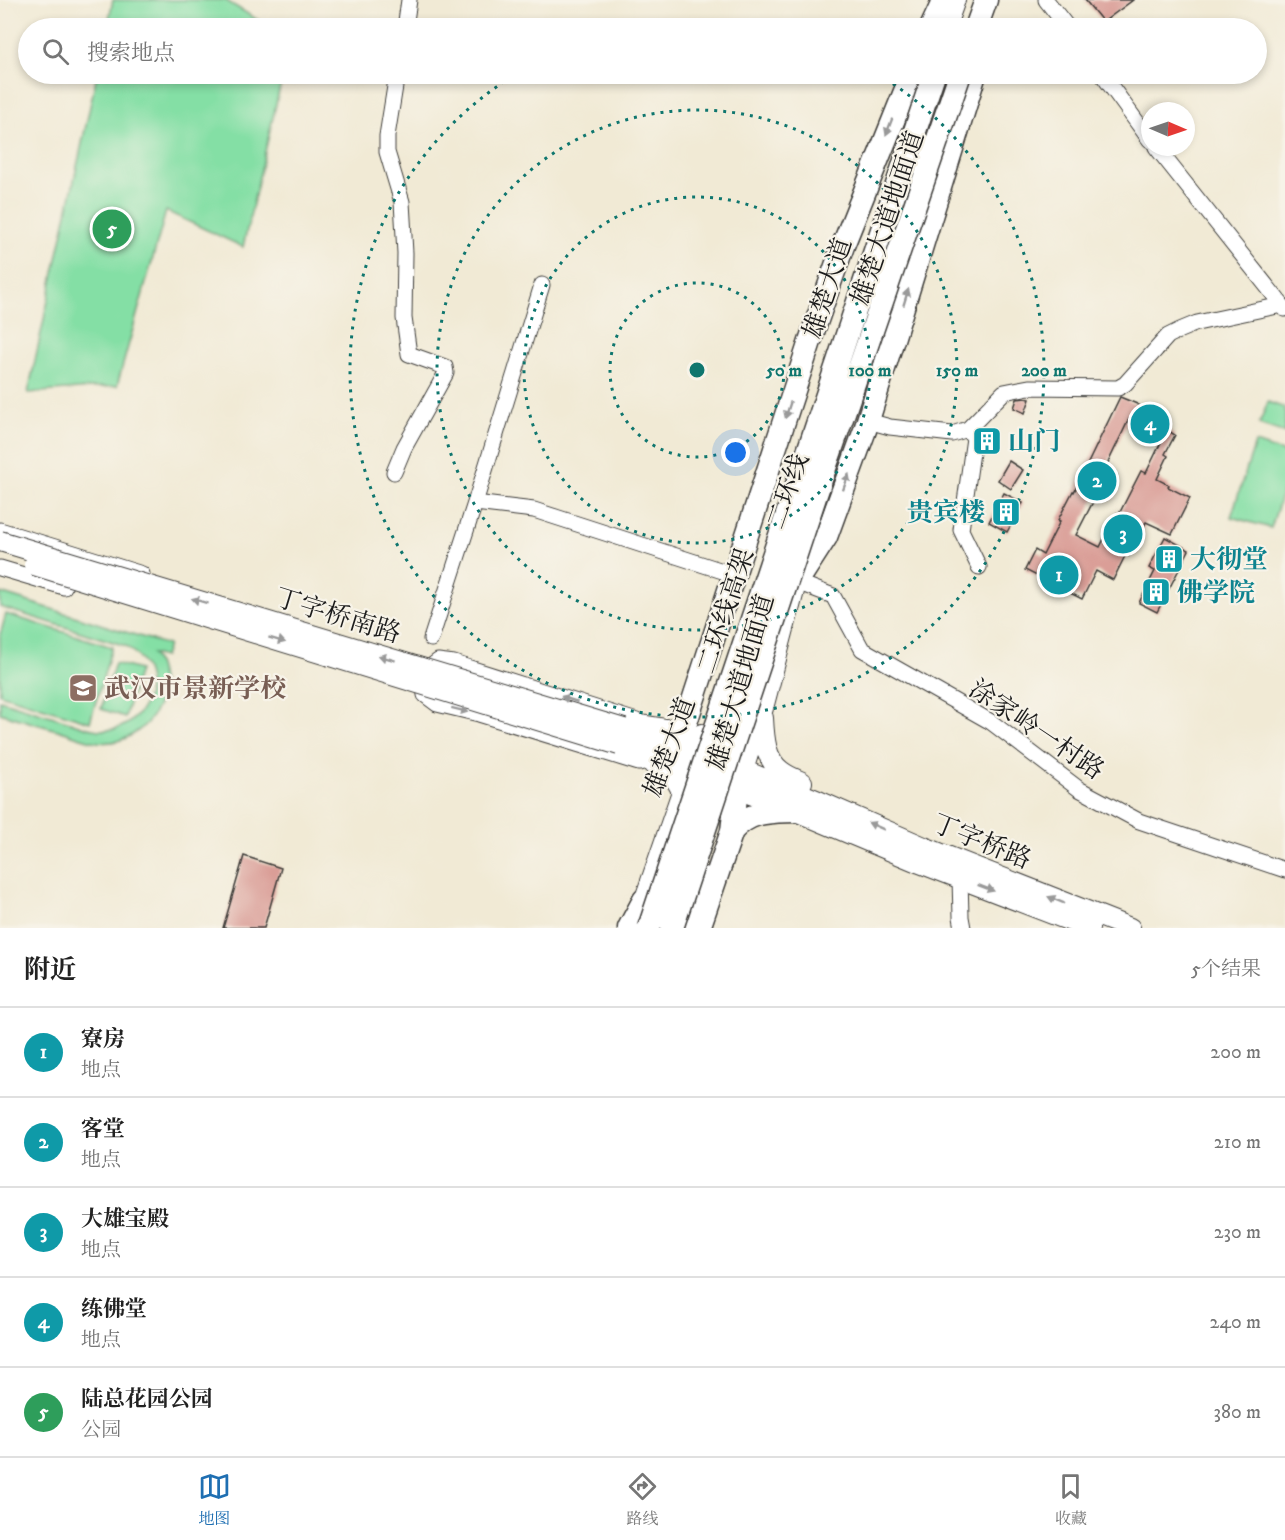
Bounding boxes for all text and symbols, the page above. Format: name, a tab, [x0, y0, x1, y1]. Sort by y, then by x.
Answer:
search box	[18, 18, 1267, 84]
icon: search	[39, 35, 72, 68]
text: 搜索地点	[87, 40, 175, 67]
north arrow	[1141, 102, 1195, 156]
one-way arrow	[884, 119, 894, 137]
street label: 雄楚大道地面道	[845, 127, 932, 310]
pin: 5	[92, 206, 132, 252]
street label: 雄楚大道	[797, 234, 860, 343]
one-way arrow	[902, 288, 911, 306]
centre of rings	[687, 360, 707, 380]
text: 50 m	[765, 360, 802, 382]
text: 100 m	[848, 360, 892, 382]
text: 150 m	[936, 360, 979, 382]
text: 200 m	[1021, 360, 1067, 382]
one-way arrow	[782, 401, 792, 419]
pin: 4	[1130, 402, 1170, 446]
building icon: 山门	[971, 425, 1003, 457]
place label: 山门	[1008, 426, 1060, 459]
your location	[721, 438, 750, 467]
street label: 二环线	[760, 449, 817, 534]
pin: 2	[1078, 458, 1116, 504]
one-way arrow	[841, 473, 851, 491]
building icon: 贵宾楼	[990, 496, 1022, 528]
place label: 贵宾楼	[907, 497, 985, 530]
pin: 3	[1104, 512, 1142, 556]
building icon: 大彻堂	[1153, 543, 1185, 575]
place label: 大彻堂	[1190, 544, 1268, 577]
street label: 二环线高架	[691, 545, 762, 678]
pin: 1	[1040, 552, 1078, 598]
building icon: 佛学院	[1140, 576, 1172, 608]
place label: 佛学院	[1177, 577, 1255, 610]
street label: 丁字桥南路	[271, 582, 405, 651]
street label: 雄楚大道地面道	[700, 590, 782, 774]
one-way arrow	[191, 596, 209, 605]
one-way arrow	[268, 636, 286, 645]
one-way arrow	[378, 653, 396, 662]
school or university icon: 武汉市景新学校	[67, 672, 99, 704]
place label: 武汉市景新学校	[104, 673, 286, 706]
street label: 涂家岭一村路	[962, 673, 1110, 788]
street label: 雄楚大道	[637, 693, 704, 802]
one-way arrow	[560, 694, 578, 704]
one-way arrow	[451, 705, 469, 715]
street label: 丁字桥路	[927, 808, 1036, 877]
one-way arrow	[866, 821, 884, 831]
one-way arrow	[977, 884, 995, 893]
one-way arrow	[1047, 895, 1065, 904]
text: 附近	[24, 954, 76, 987]
text: 5个结果	[1191, 957, 1261, 982]
text: 寮房	[81, 1026, 125, 1053]
text: 1	[40, 1040, 47, 1065]
text: 200 m	[1210, 1040, 1261, 1065]
text: 地点	[81, 1058, 121, 1083]
text: 客堂	[81, 1116, 125, 1143]
text: 2	[39, 1130, 48, 1155]
text: 210 m	[1214, 1130, 1261, 1155]
text: 地点	[81, 1148, 121, 1173]
text: 大雄宝殿	[81, 1206, 169, 1233]
text: 3	[40, 1220, 47, 1245]
text: 230 m	[1214, 1220, 1261, 1245]
text: 地点	[81, 1238, 121, 1263]
text: 练佛堂	[81, 1296, 147, 1323]
text: 4	[38, 1310, 49, 1335]
text: 240 m	[1210, 1310, 1261, 1335]
text: 地点	[81, 1328, 121, 1353]
text: 陆总花园公园	[81, 1386, 213, 1413]
text: 5	[39, 1400, 48, 1425]
text: 380 m	[1213, 1400, 1261, 1425]
text: 公园	[81, 1418, 121, 1443]
tab: 地图	[198, 1470, 231, 1529]
tab: 路线	[626, 1470, 659, 1529]
tab: 收藏	[1054, 1470, 1087, 1529]

